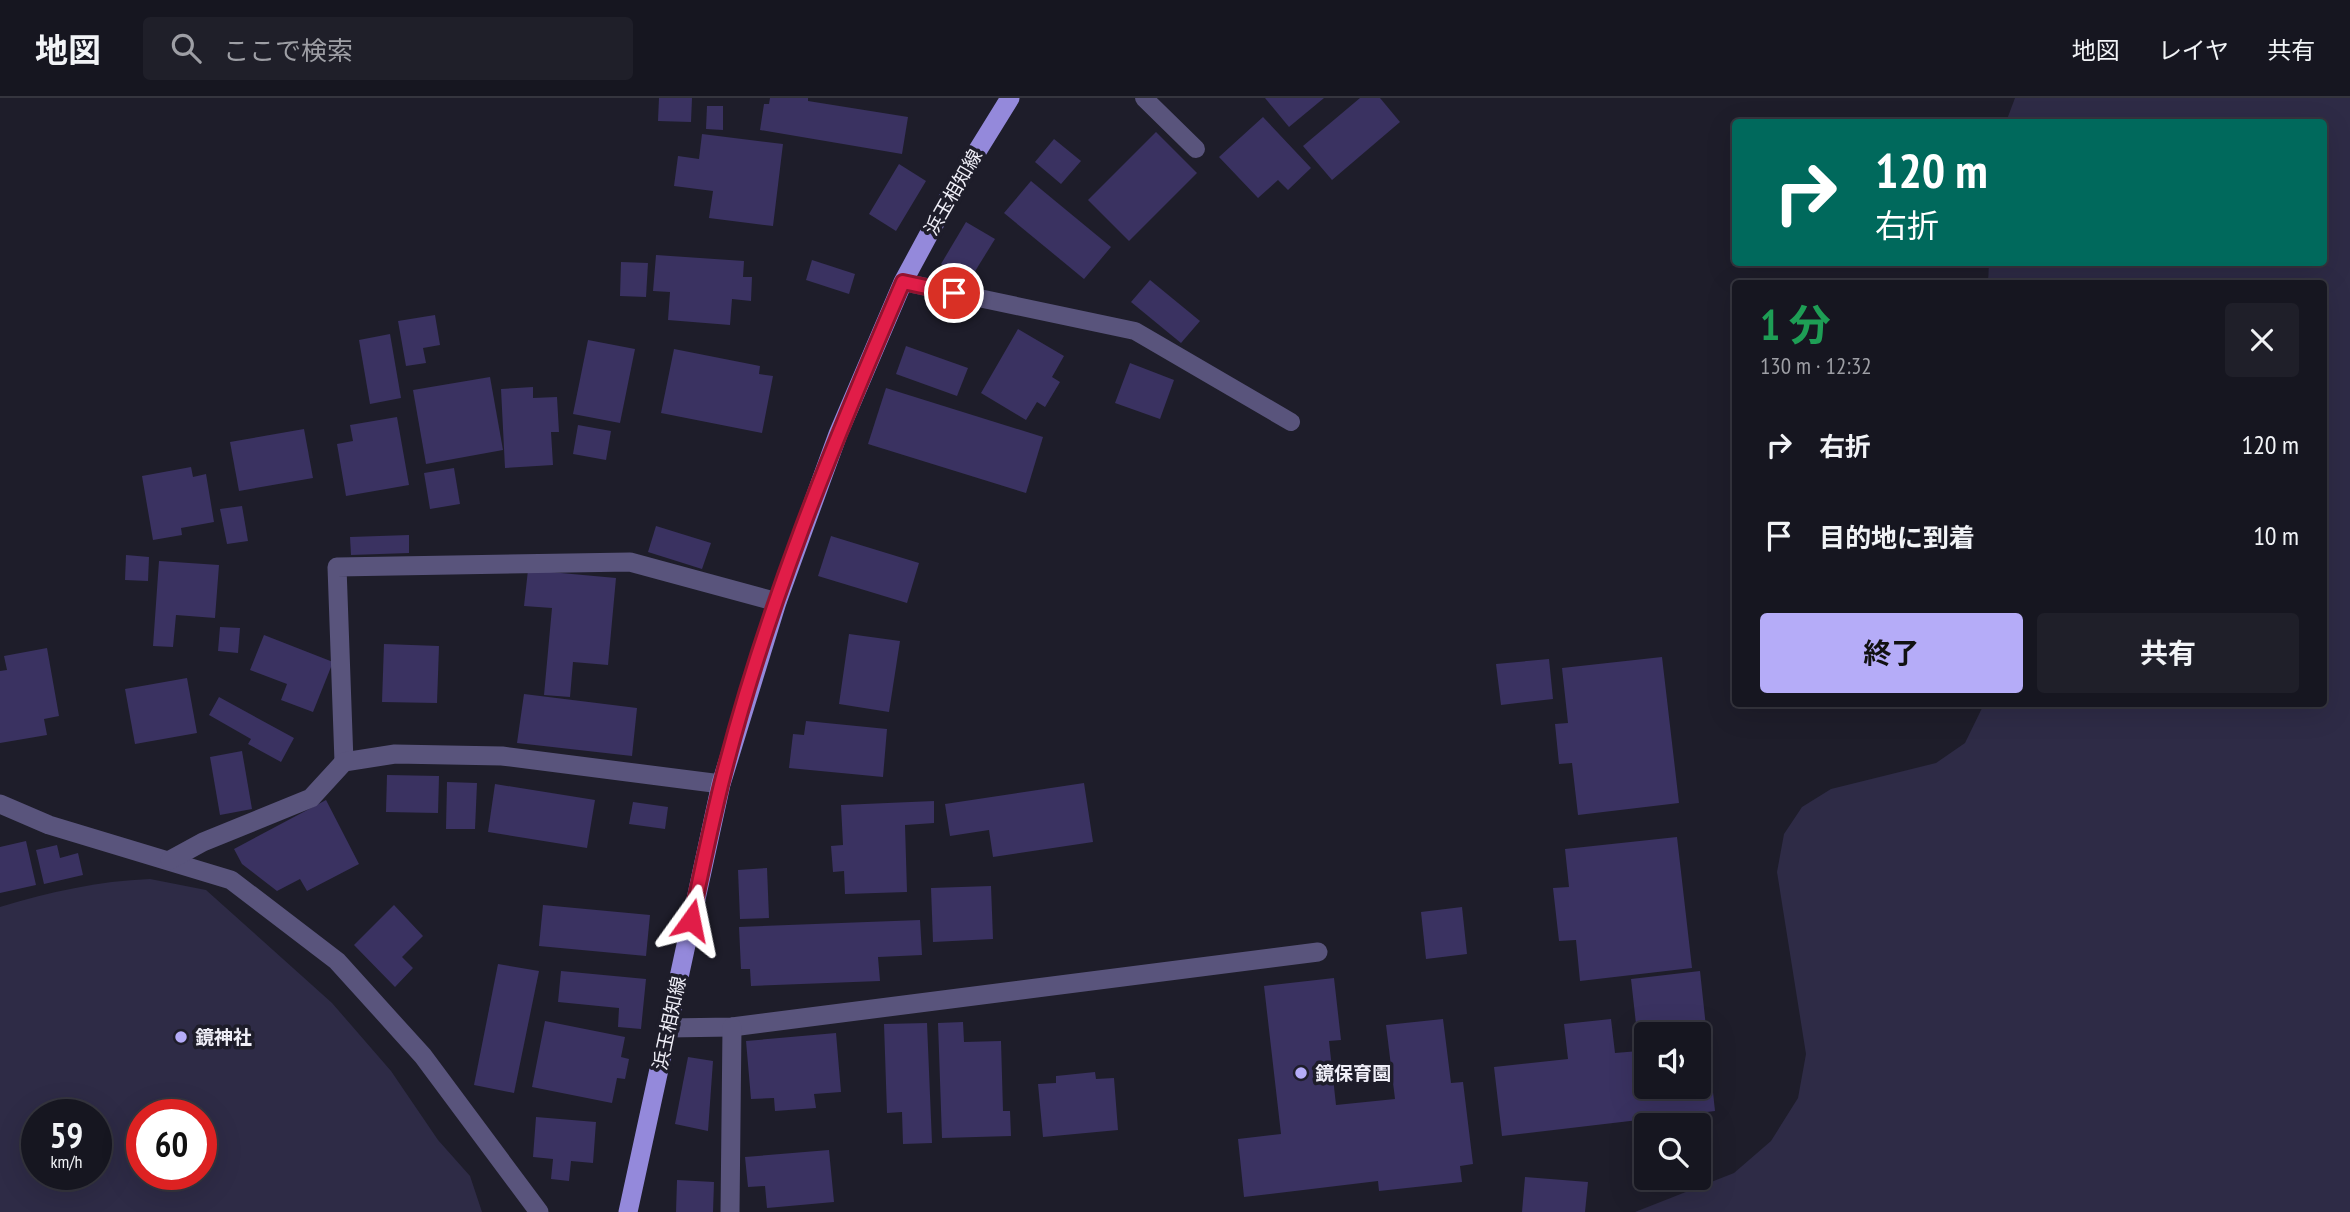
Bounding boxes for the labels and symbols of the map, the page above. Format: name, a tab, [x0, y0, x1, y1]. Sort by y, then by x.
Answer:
street label: 浜玉相知線	[919, 145, 987, 239]
pin	[924, 263, 984, 323]
position arrow	[654, 883, 728, 957]
street label: 浜玉相知線	[647, 974, 691, 1072]
place label: 鏡神社	[195, 1025, 252, 1049]
marker: 鏡神社	[173, 1029, 189, 1045]
place label: 鏡保育園	[1315, 1061, 1391, 1085]
marker: 鏡保育園	[1293, 1065, 1309, 1081]
speed limit sign: 60	[126, 1099, 217, 1190]

